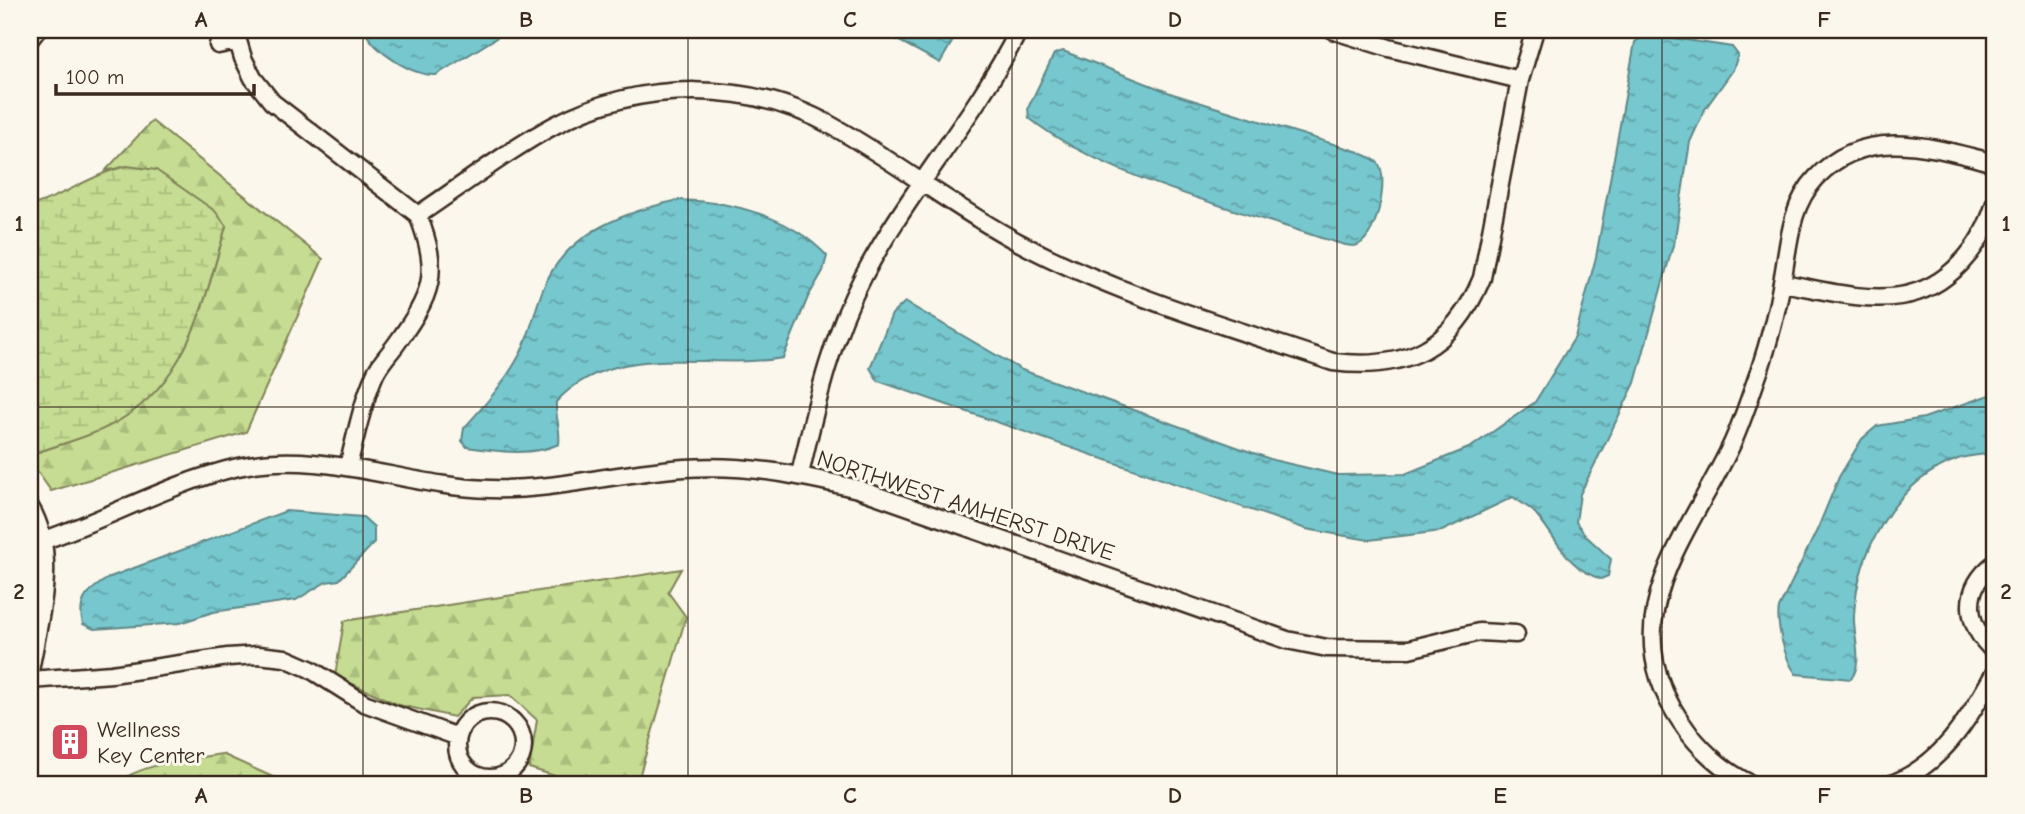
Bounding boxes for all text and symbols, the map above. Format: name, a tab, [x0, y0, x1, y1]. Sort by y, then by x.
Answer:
text: A	[195, 6, 208, 33]
text: B	[519, 6, 533, 33]
text: C	[843, 6, 857, 33]
text: D	[1168, 6, 1182, 33]
text: E	[1493, 6, 1507, 33]
text: F	[1817, 6, 1831, 33]
scale bar	[56, 52, 254, 96]
text: 100 m	[66, 65, 124, 89]
text: 1	[14, 210, 24, 237]
text: 1	[2001, 210, 2011, 237]
street label: NORTHWEST AMHERST DRIVE	[814, 445, 1118, 566]
text: 2	[13, 578, 25, 605]
text: 2	[2000, 578, 2012, 605]
place label: Wellness Key Center	[97, 716, 205, 769]
building icon: Wellness Key Center	[49, 721, 91, 763]
text: A	[195, 782, 208, 809]
text: B	[519, 782, 533, 809]
text: C	[843, 782, 857, 809]
text: D	[1168, 782, 1182, 809]
text: E	[1493, 782, 1507, 809]
text: F	[1817, 782, 1831, 809]

